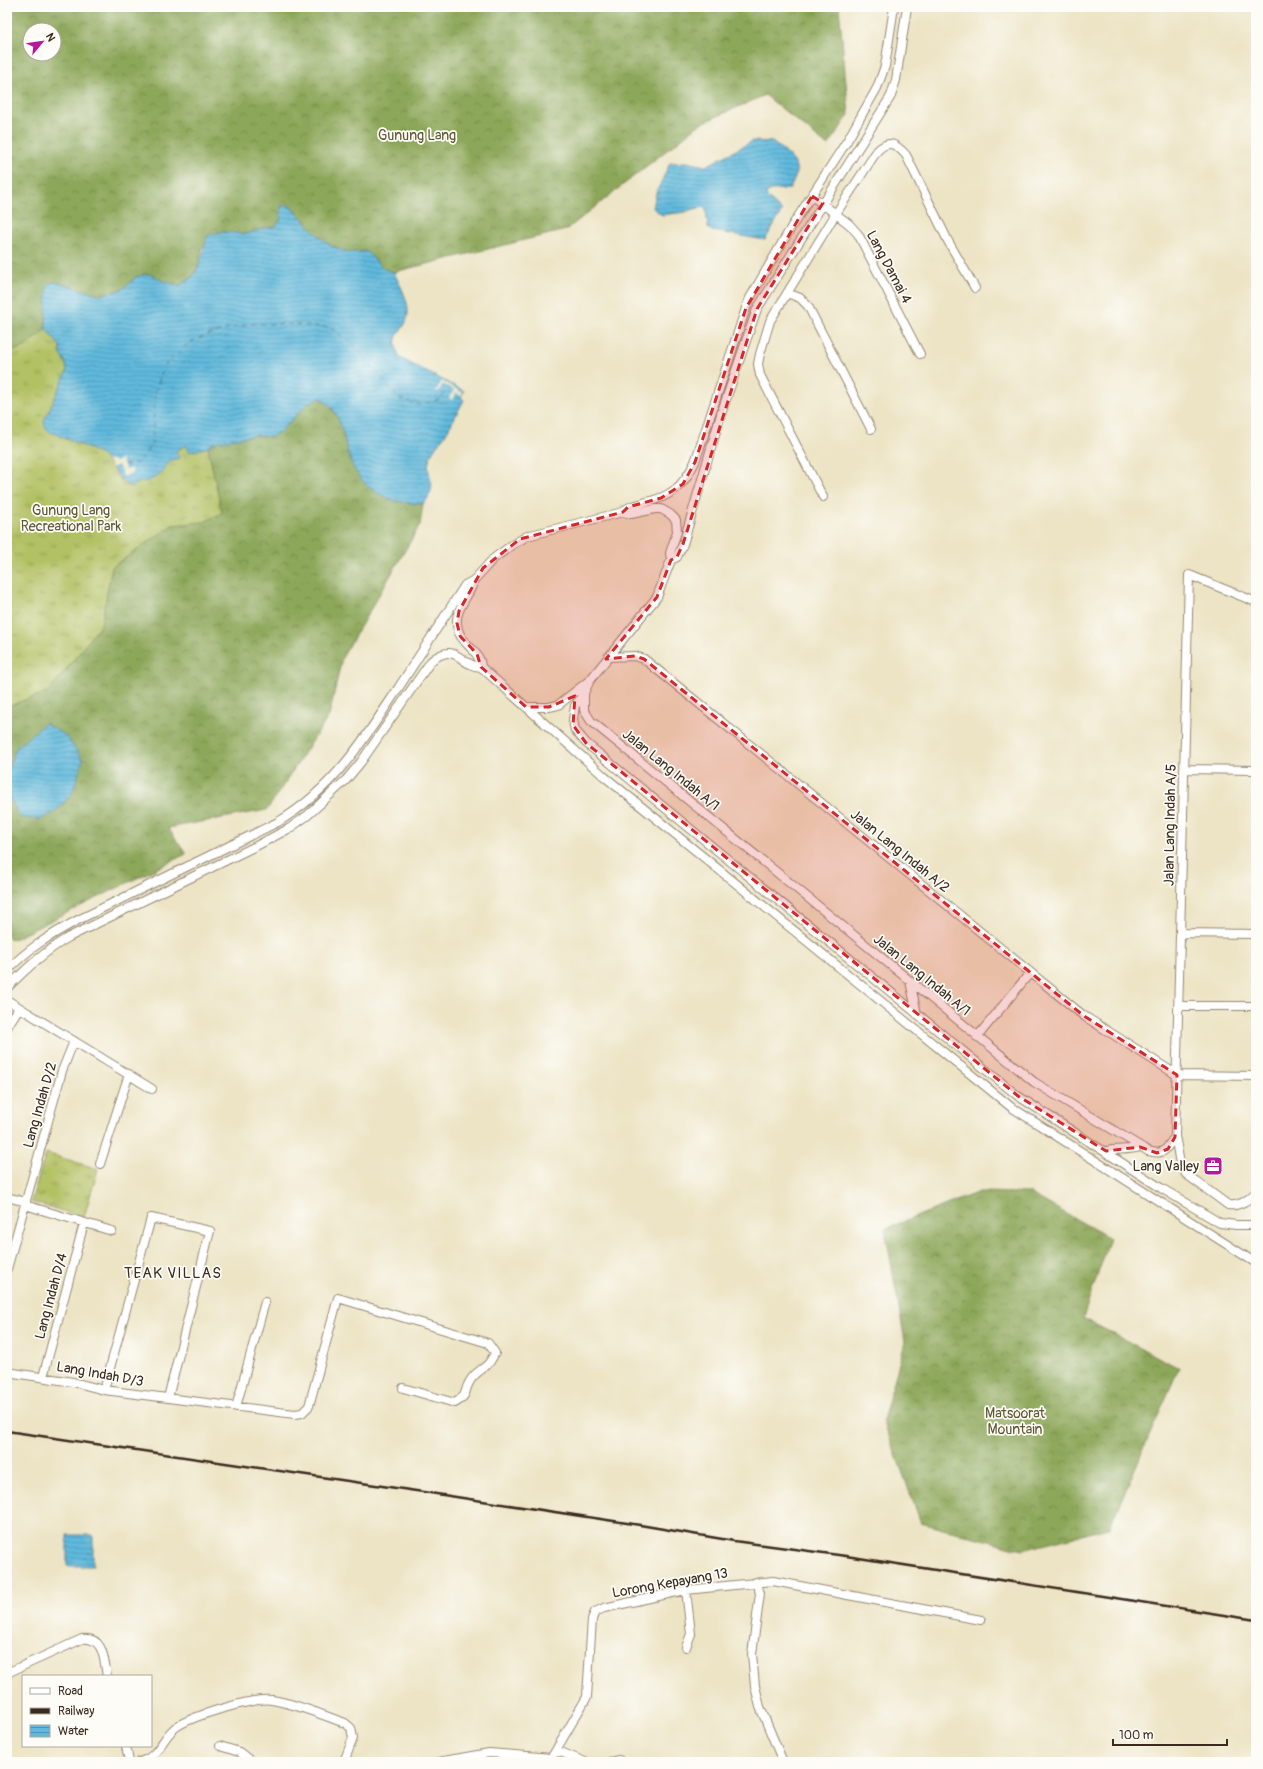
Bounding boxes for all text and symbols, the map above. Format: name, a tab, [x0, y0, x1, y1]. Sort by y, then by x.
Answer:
north arrow	[22, 22, 62, 62]
text: N	[43, 31, 58, 44]
park label: Gunung Lang	[378, 127, 456, 144]
street label: Lang Damai 4	[863, 228, 915, 306]
park label: Gunung Lang Recreational Park	[21, 502, 121, 535]
street label: Jalan Lang Indah A/1	[619, 726, 723, 814]
street label: Jalan Lang Indah A/5	[1160, 764, 1180, 886]
street label: Jalan Lang Indah A/2	[847, 806, 953, 896]
street label: Jalan Lang Indah A/1	[870, 931, 974, 1019]
street label: Lang Indah D/2	[20, 1060, 60, 1150]
office icon: Lang Valley	[1202, 1155, 1224, 1177]
place label: Lang Valley	[1133, 1158, 1199, 1175]
street label: Lang Indah D/4	[31, 1251, 71, 1341]
district label: TEAK VILLAS	[124, 1264, 222, 1283]
street label: Lang Indah D/3	[55, 1358, 145, 1390]
park label: Matsoorat Mountain	[985, 1405, 1045, 1438]
street label: Lorong Kepayang 13	[611, 1564, 729, 1602]
legend	[22, 1675, 152, 1747]
text: Road	[58, 1684, 83, 1699]
text: Railway	[58, 1704, 94, 1719]
scale bar	[1113, 1721, 1227, 1747]
text: Water	[58, 1724, 89, 1739]
text: 100 m	[1119, 1728, 1154, 1743]

